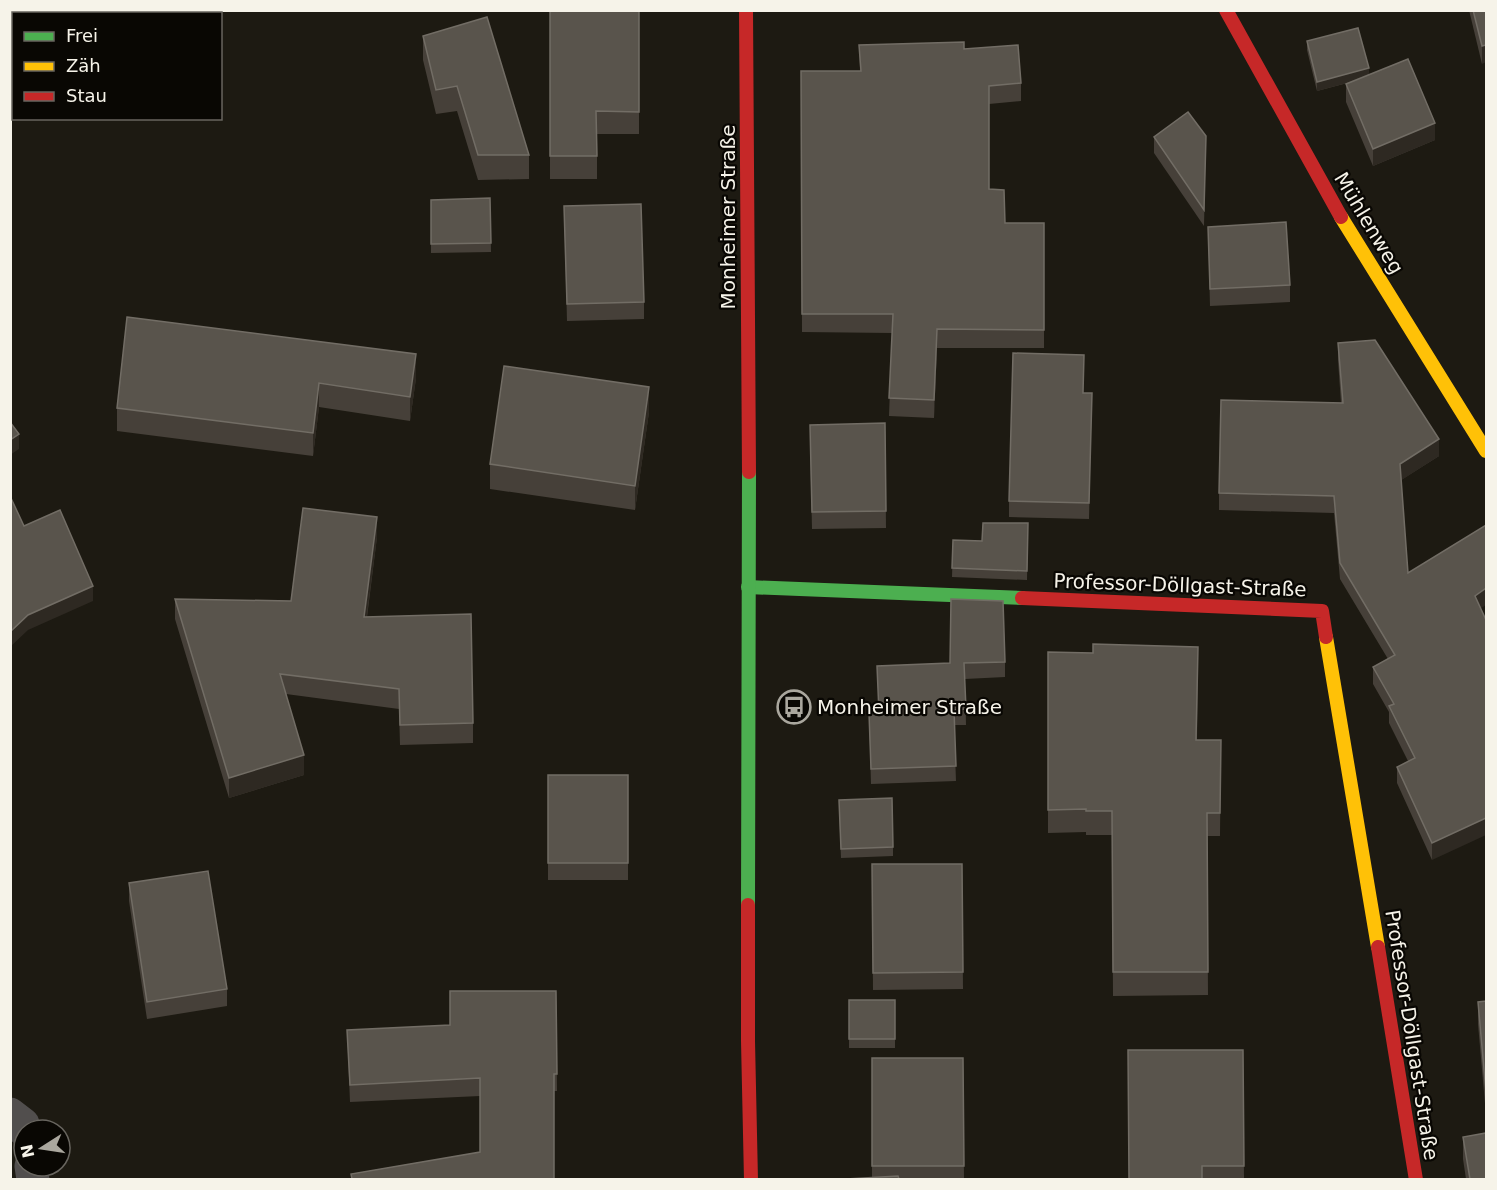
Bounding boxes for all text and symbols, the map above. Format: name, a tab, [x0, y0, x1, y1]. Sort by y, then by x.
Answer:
legend	[12, 12, 222, 120]
text: Frei	[66, 25, 98, 46]
text: Zäh	[66, 55, 101, 76]
text: Stau	[66, 85, 107, 106]
street label: Monheimer Straße	[716, 125, 740, 310]
street label: Mühlenweg	[1329, 168, 1409, 278]
street label: Professor-Döllgast-Straße	[1053, 569, 1307, 601]
bus stop icon: Monheimer Straße	[776, 689, 812, 725]
place label: Monheimer Straße	[817, 695, 1002, 719]
street label: Professor-Döllgast-Straße	[1380, 908, 1444, 1162]
north arrow	[12, 1118, 72, 1178]
text: N	[17, 1142, 39, 1160]

